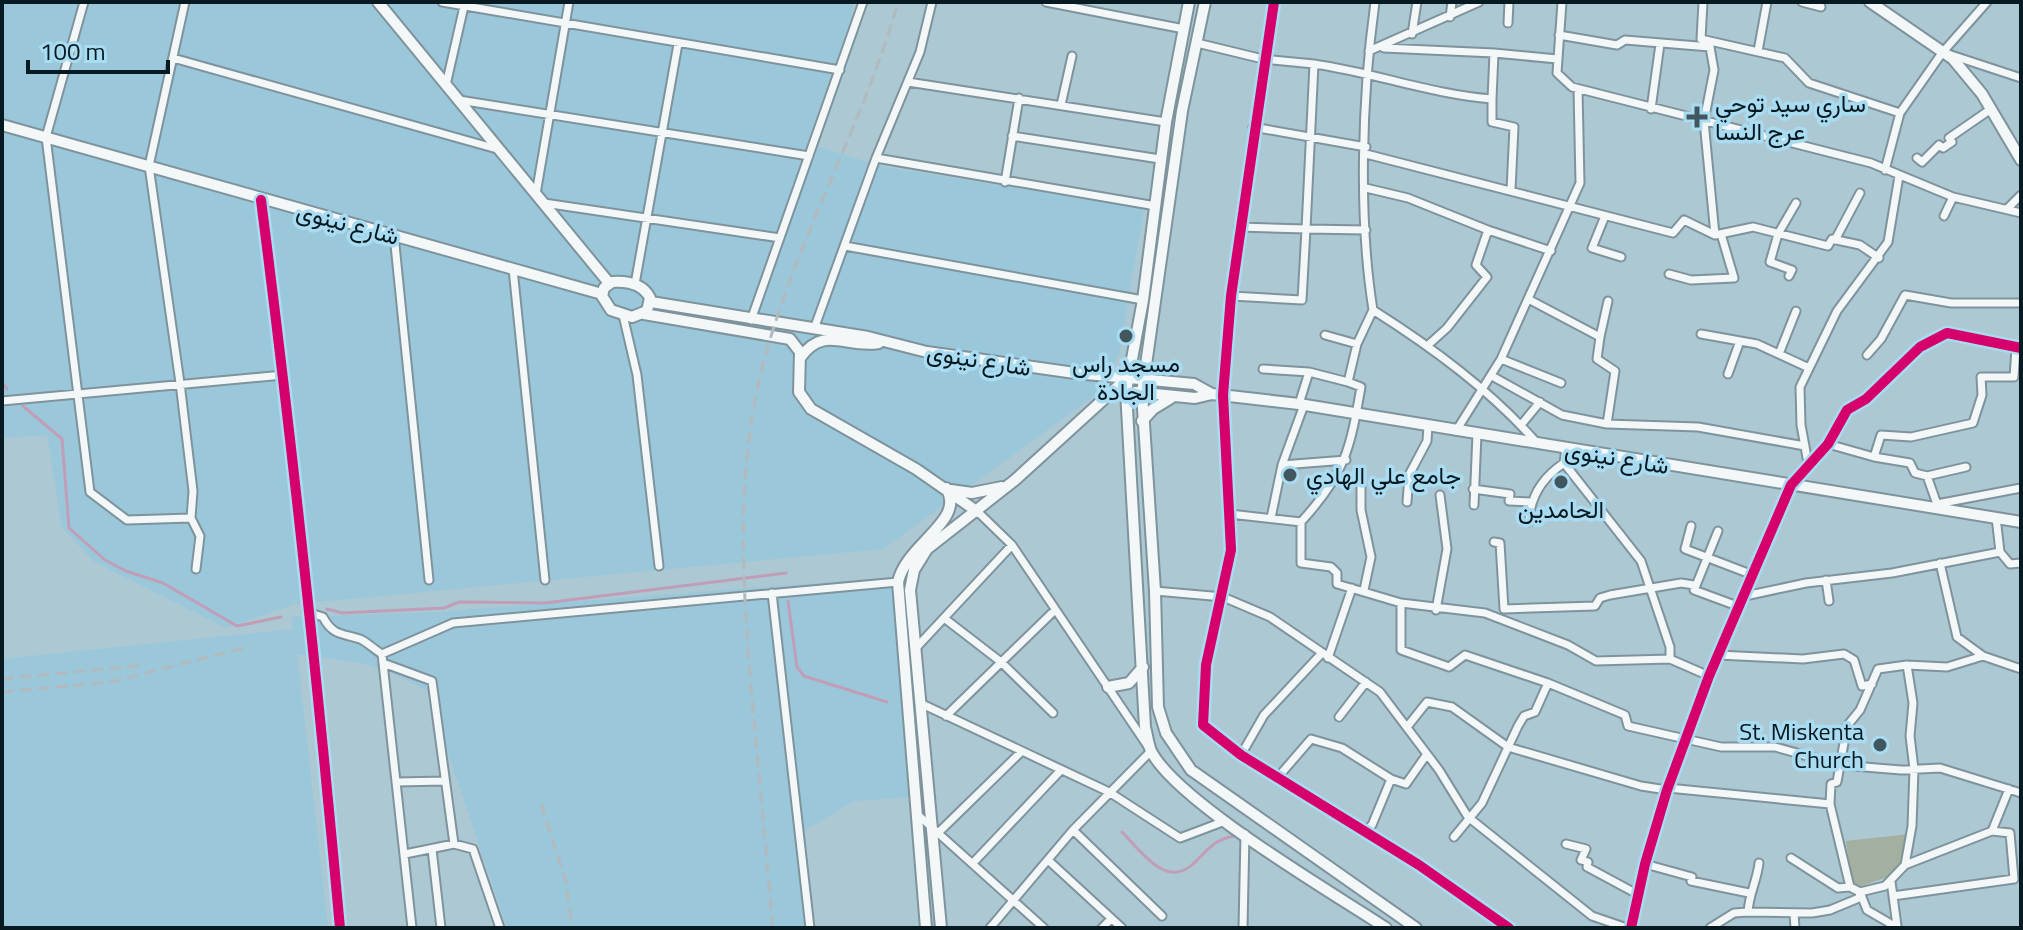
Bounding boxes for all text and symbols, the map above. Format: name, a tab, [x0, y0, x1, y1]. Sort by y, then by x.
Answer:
scale bar	[28, 24, 168, 74]
text: 100 m	[40, 33, 106, 69]
place label: ساري سيد توحي عرج النسا	[1715, 85, 1866, 149]
marker: ساري سيد توحي عرج النسا	[1686, 106, 1708, 128]
street label: شارع نينوى	[293, 192, 403, 254]
marker: مسجد راس الجادة	[1117, 327, 1135, 345]
street label: شارع نينوى	[924, 333, 1034, 385]
place label: مسجد راس الجادة	[1072, 345, 1180, 409]
street label: شارع نينوى	[1562, 431, 1672, 483]
place label: جامع علي الهادي	[1306, 457, 1461, 495]
marker: جامع علي الهادي	[1281, 466, 1299, 484]
marker: الحامدين	[1552, 473, 1570, 491]
place label: الحامدين	[1518, 491, 1604, 527]
place label: St. Miskenta Church	[1739, 713, 1864, 777]
marker: St. Miskenta Church	[1871, 736, 1889, 754]

